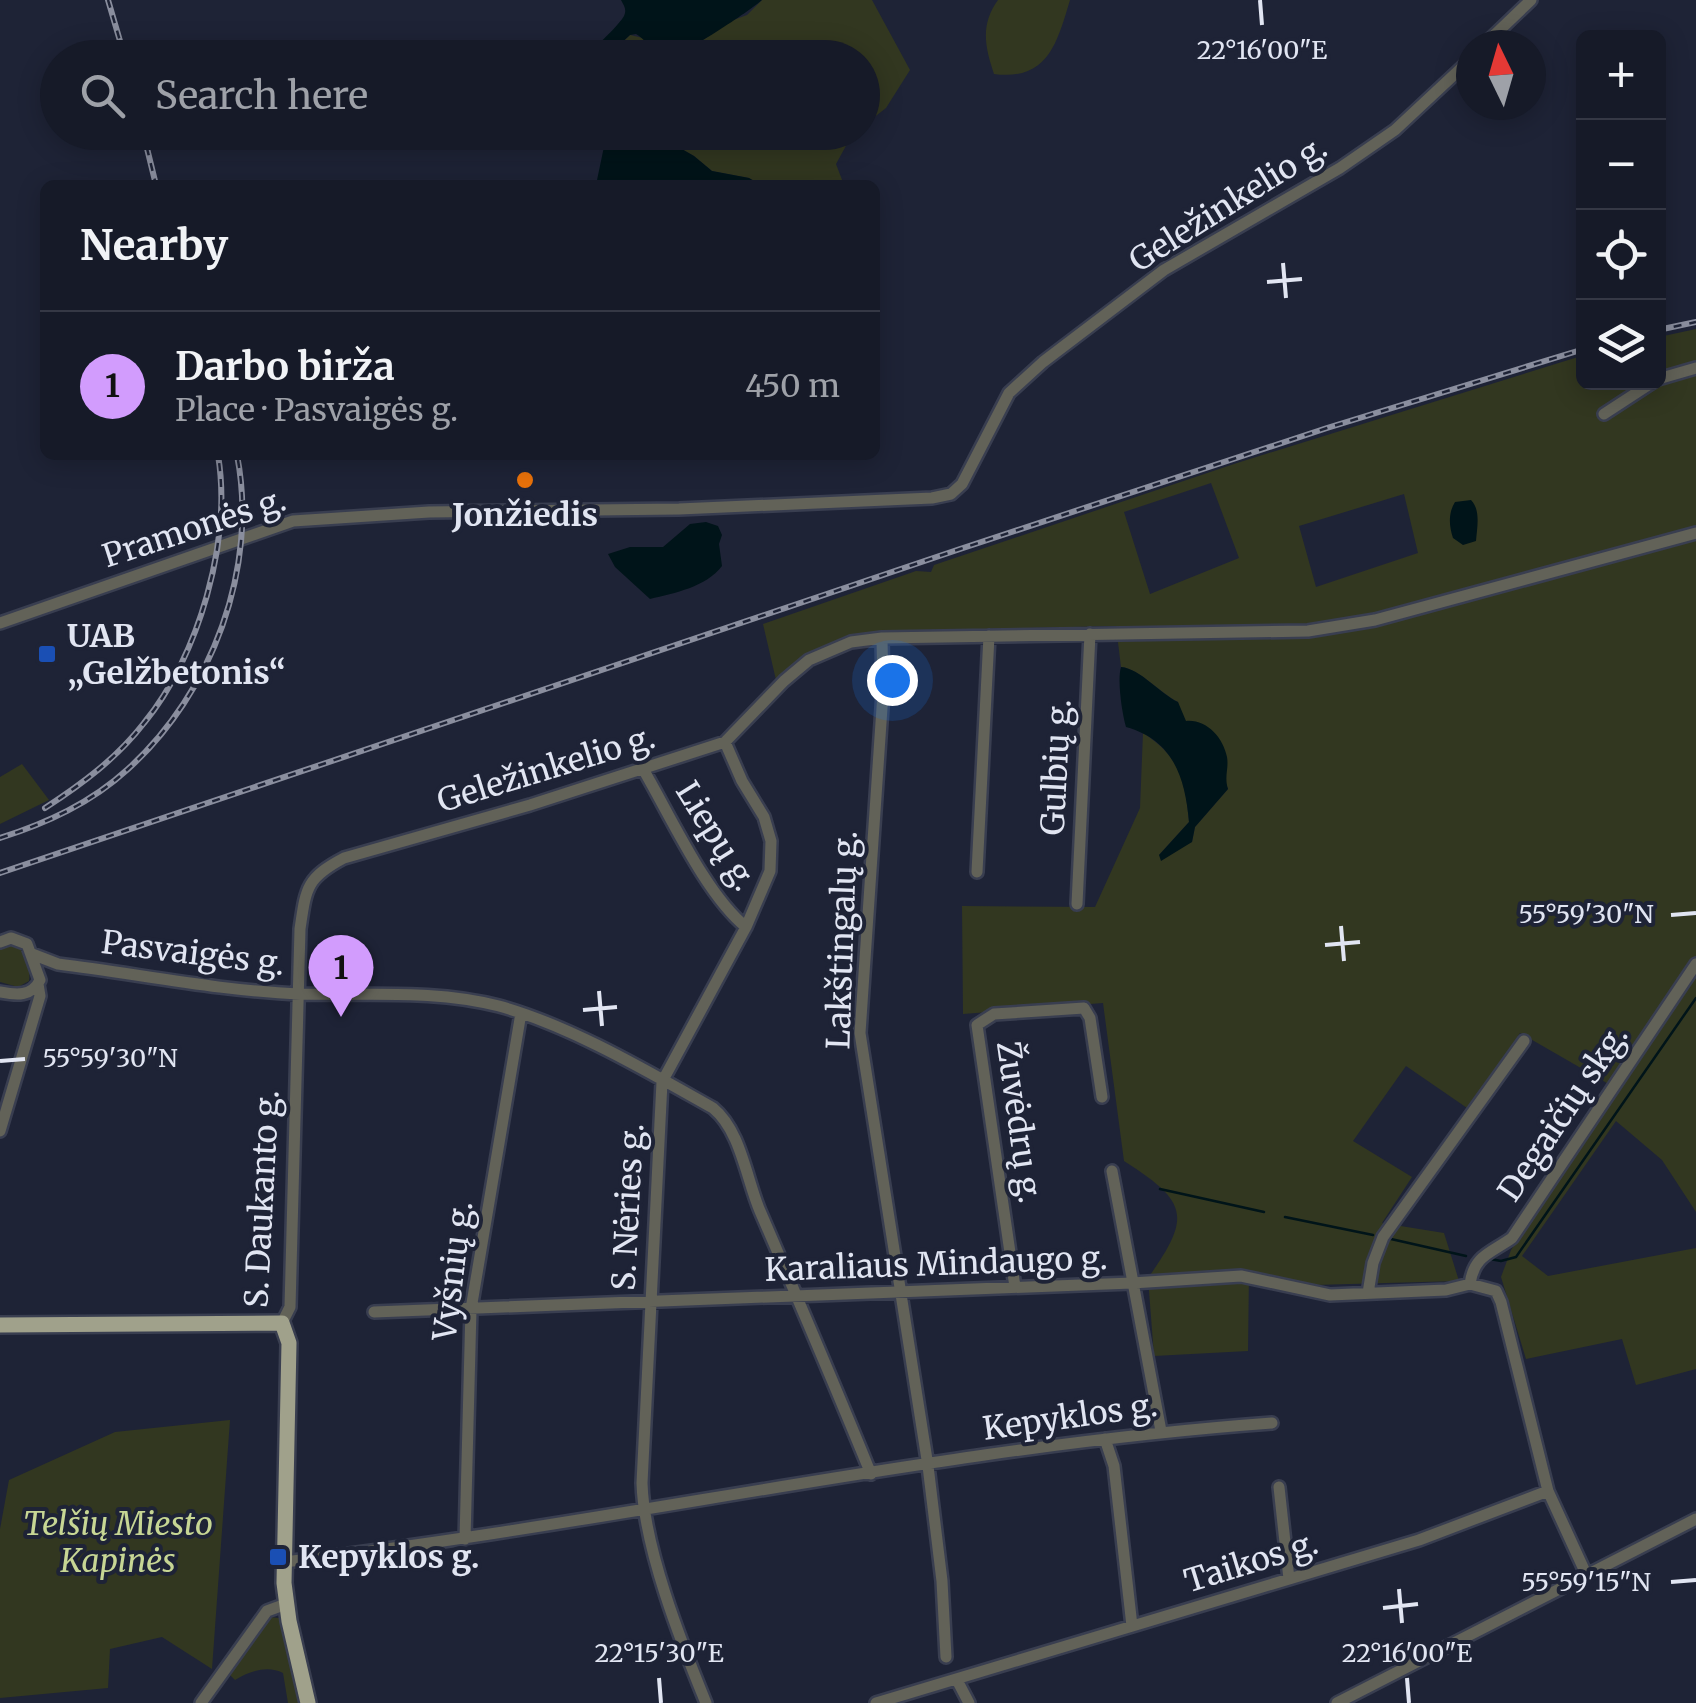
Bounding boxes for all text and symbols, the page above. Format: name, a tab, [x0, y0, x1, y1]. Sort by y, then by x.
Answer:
north arrow	[1456, 30, 1546, 120]
map controls	[1576, 30, 1666, 390]
button: +	[1576, 30, 1666, 120]
text: 22°16'00"E	[1197, 34, 1327, 66]
search box	[40, 40, 880, 150]
icon: search	[75, 68, 130, 123]
text: Search here	[155, 72, 368, 119]
button: −	[1576, 120, 1666, 210]
street label: Geležinkelio g.	[1122, 127, 1334, 281]
button: locate	[1576, 210, 1666, 300]
text: Nearby	[80, 219, 228, 271]
button: layers	[1576, 300, 1666, 390]
text: Darbo birža	[175, 343, 395, 390]
text: 1	[105, 366, 120, 406]
text: 450 m	[745, 366, 840, 406]
text: Place · Pasvaigės g.	[175, 390, 458, 430]
marker: Jonžiedis	[514, 469, 536, 491]
street label: Pramonės g.	[97, 480, 291, 576]
place label: Jonžiedis	[451, 495, 598, 535]
place label: UAB „Gelžbetonis“	[67, 616, 286, 693]
marker: UAB „Gelžbetonis“	[36, 643, 58, 665]
your location	[867, 655, 918, 706]
street label: Gulbių g.	[1032, 698, 1080, 836]
street label: Geležinkelio g.	[432, 717, 660, 821]
street label: Liepų g.	[667, 774, 765, 898]
street label: Lakštingalų g.	[818, 830, 866, 1050]
text: 55°59'30"N	[1518, 898, 1654, 930]
street label: Pasvaigės g.	[99, 922, 287, 984]
pin: 1	[308, 934, 374, 1017]
street label: Degaičių skg.	[1489, 1017, 1637, 1209]
street label: Žuvėdrų g.	[988, 1038, 1050, 1206]
text: 55°59'30"N	[42, 1042, 178, 1074]
street label: S. Daukanto g.	[236, 1089, 288, 1309]
street label: S. Nėries g.	[604, 1122, 652, 1292]
street label: Vyšnių g.	[424, 1199, 481, 1344]
street label: Karaliaus Mindaugo g.	[764, 1238, 1108, 1290]
street label: Kepyklos g.	[980, 1385, 1160, 1449]
park label: Telšių Miesto Kapinės	[23, 1504, 213, 1581]
street label: Taikos g.	[1179, 1523, 1323, 1601]
place label: Kepyklos g.	[298, 1537, 480, 1577]
marker: Kepyklos g.	[267, 1546, 289, 1568]
text: 55°59'15"N	[1521, 1566, 1651, 1598]
text: 22°15'30"E	[594, 1637, 724, 1669]
text: 22°16'00"E	[1342, 1637, 1472, 1669]

